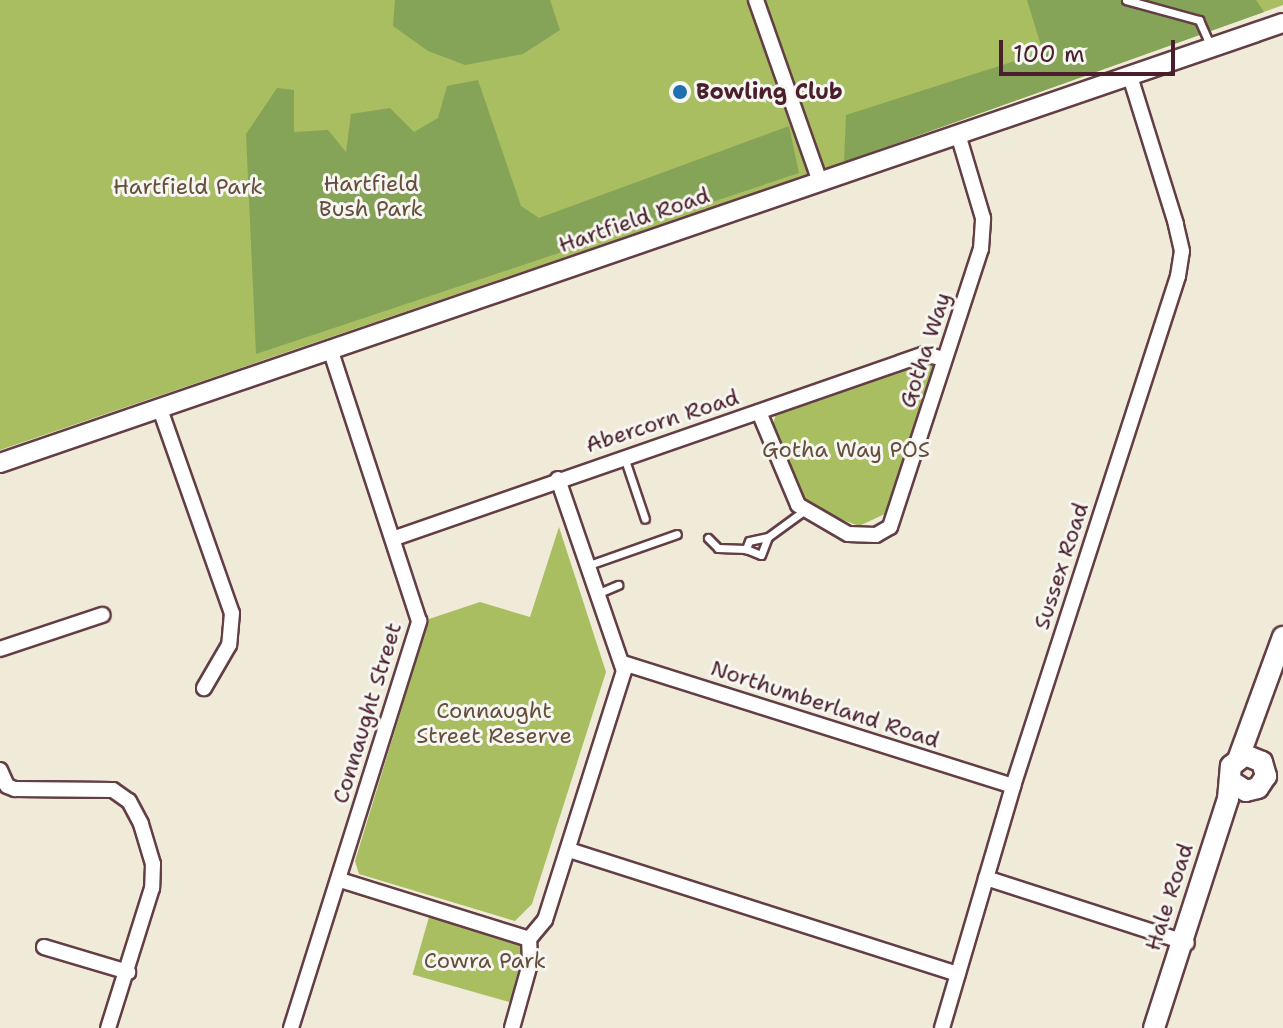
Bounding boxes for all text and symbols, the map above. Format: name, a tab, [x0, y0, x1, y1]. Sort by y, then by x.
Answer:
scale bar	[1003, 24, 1179, 74]
text: 100 m	[1013, 38, 1085, 70]
place label: Bowling Club	[696, 79, 843, 105]
marker: Bowling Club	[671, 83, 689, 101]
park label: Hartfield Bush Park	[319, 170, 423, 222]
park label: Hartfield Park	[113, 174, 263, 200]
street label: Hartfield Road	[555, 182, 713, 258]
street label: Gotha Way	[894, 289, 956, 411]
street label: Abercorn Road	[582, 384, 742, 458]
park label: Gotha Way POS	[762, 437, 930, 463]
street label: Sussex Road	[1028, 499, 1094, 633]
street label: Connaught Street	[327, 619, 407, 807]
street label: Northumberland Road	[707, 655, 943, 753]
park label: Connaught Street Reserve	[416, 697, 572, 748]
street label: Hale Road	[1139, 840, 1199, 954]
park label: Cowra Park	[424, 948, 546, 974]

